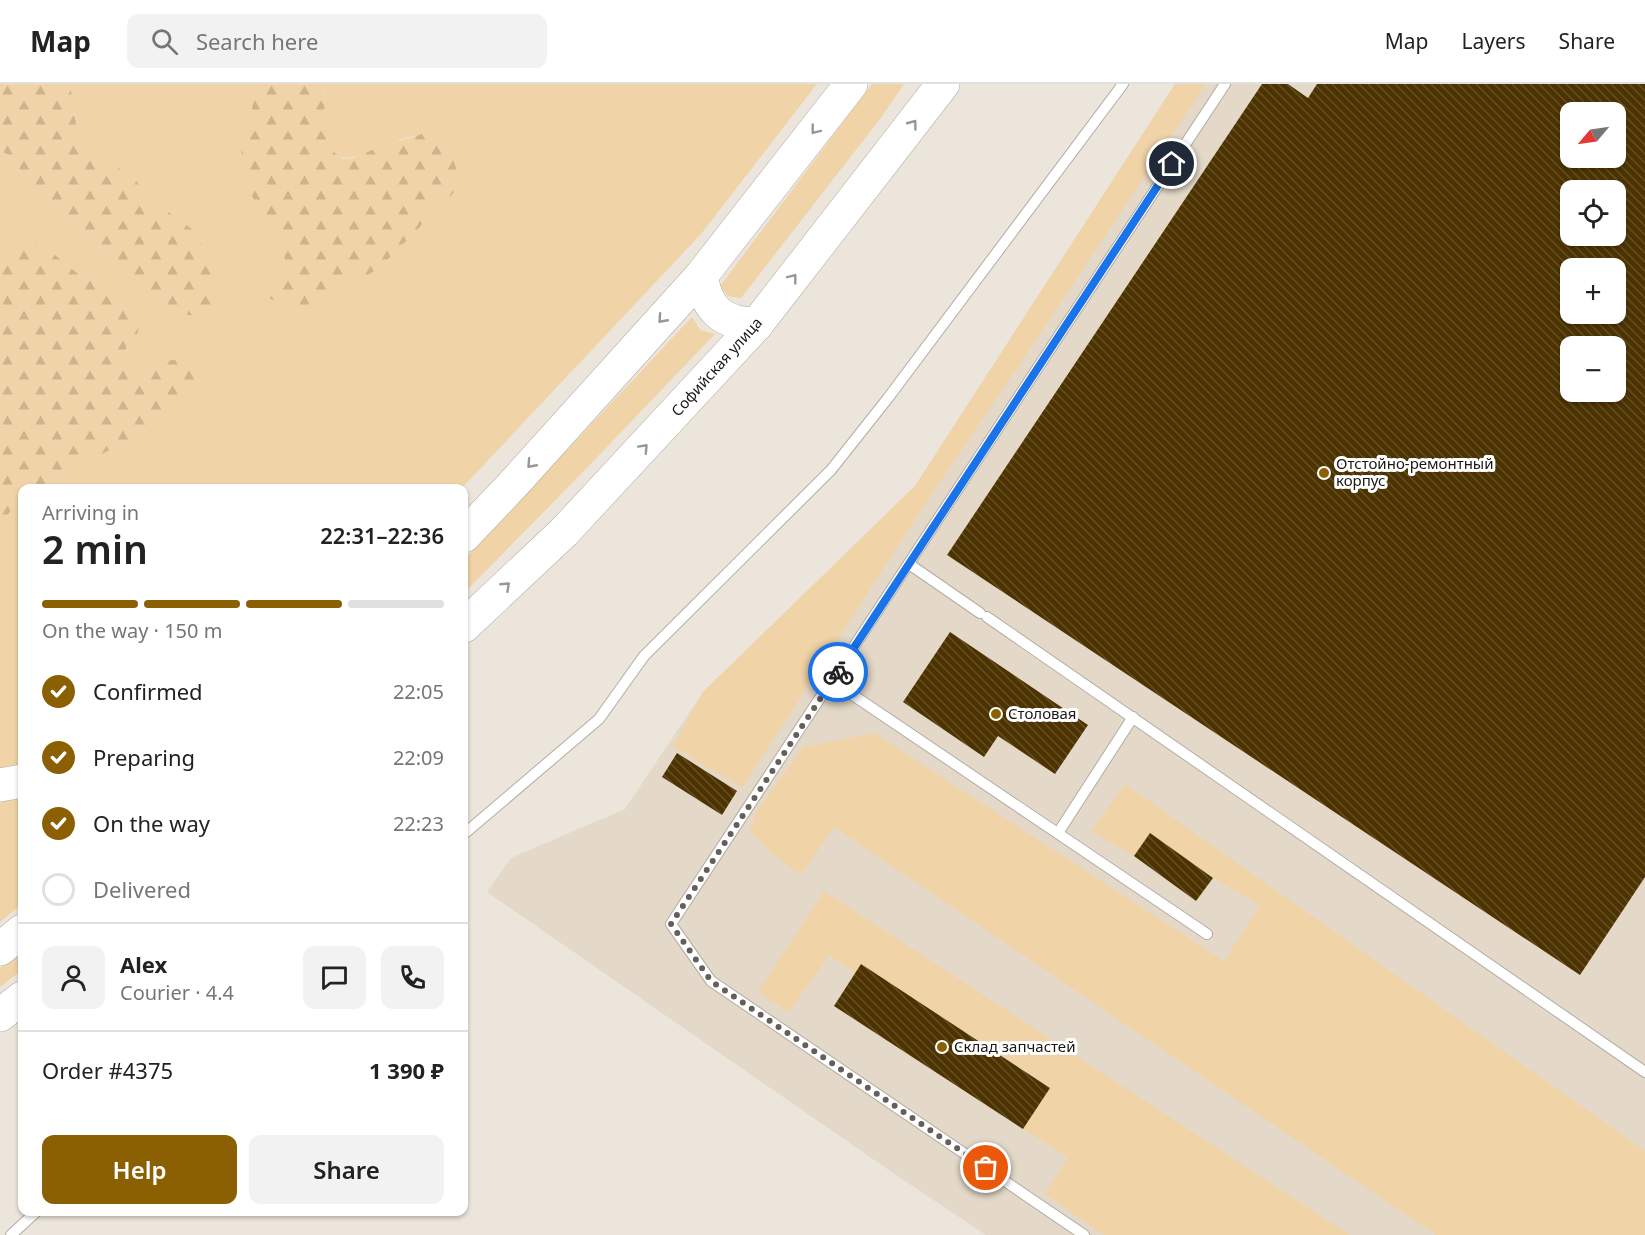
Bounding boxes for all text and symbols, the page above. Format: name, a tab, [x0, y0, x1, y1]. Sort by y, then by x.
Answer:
search box	[127, 14, 547, 68]
text: Map	[30, 22, 91, 60]
icon: search	[148, 25, 181, 58]
text: Search here	[196, 26, 318, 56]
text: Map	[1385, 27, 1429, 55]
text: Layers	[1462, 27, 1526, 55]
text: Share	[1559, 27, 1615, 55]
north arrow	[1560, 102, 1626, 168]
map controls	[1560, 102, 1626, 402]
one-way arrow	[905, 120, 916, 131]
one-way arrow	[811, 123, 822, 134]
pin	[1146, 138, 1197, 189]
icon: home	[1155, 147, 1188, 180]
button: locate	[1560, 180, 1626, 246]
button: +	[1560, 258, 1626, 324]
one-way arrow	[786, 274, 797, 285]
one-way arrow	[658, 312, 669, 323]
street label: Софийская улица	[666, 313, 766, 420]
button: −	[1560, 336, 1626, 402]
one-way arrow	[636, 444, 647, 455]
place label: Отстойно-ремонтный корпус	[1336, 453, 1494, 490]
one-way arrow	[527, 457, 538, 468]
marker: Отстойно-ремонтный корпус	[1317, 466, 1331, 480]
text: Arriving in	[42, 499, 139, 526]
text: 22:31–22:36	[320, 520, 444, 550]
text: 2 min	[42, 522, 148, 575]
one-way arrow	[500, 582, 510, 593]
text: On the way · 150 m	[42, 617, 222, 644]
courier	[808, 642, 868, 702]
icon: bike	[822, 656, 855, 689]
icon: check	[42, 675, 75, 708]
text: Confirmed	[93, 676, 203, 706]
text: 22:05	[393, 678, 444, 705]
place label: Столовая	[1008, 703, 1077, 723]
marker: Столовая	[989, 707, 1003, 721]
icon: check	[42, 741, 75, 774]
text: Preparing	[93, 742, 195, 772]
text: 22:09	[393, 744, 444, 771]
icon: check	[42, 807, 75, 840]
text: On the way	[93, 808, 210, 838]
text: 22:23	[393, 810, 444, 837]
text: Delivered	[93, 874, 191, 904]
button: person	[42, 946, 105, 1009]
button: chat	[303, 946, 366, 1009]
button: phone	[381, 946, 444, 1009]
text: Alex	[120, 949, 167, 979]
text: Courier · 4.4	[120, 979, 234, 1006]
place label: Склад запчастей	[954, 1036, 1075, 1056]
marker: Склад запчастей	[935, 1040, 949, 1054]
text: Order #4375	[42, 1055, 173, 1085]
text: 1 390 ₽	[369, 1055, 444, 1085]
button: Help	[42, 1135, 237, 1204]
button: Share	[249, 1135, 444, 1204]
pin	[960, 1142, 1011, 1193]
icon: bag	[969, 1151, 1002, 1184]

